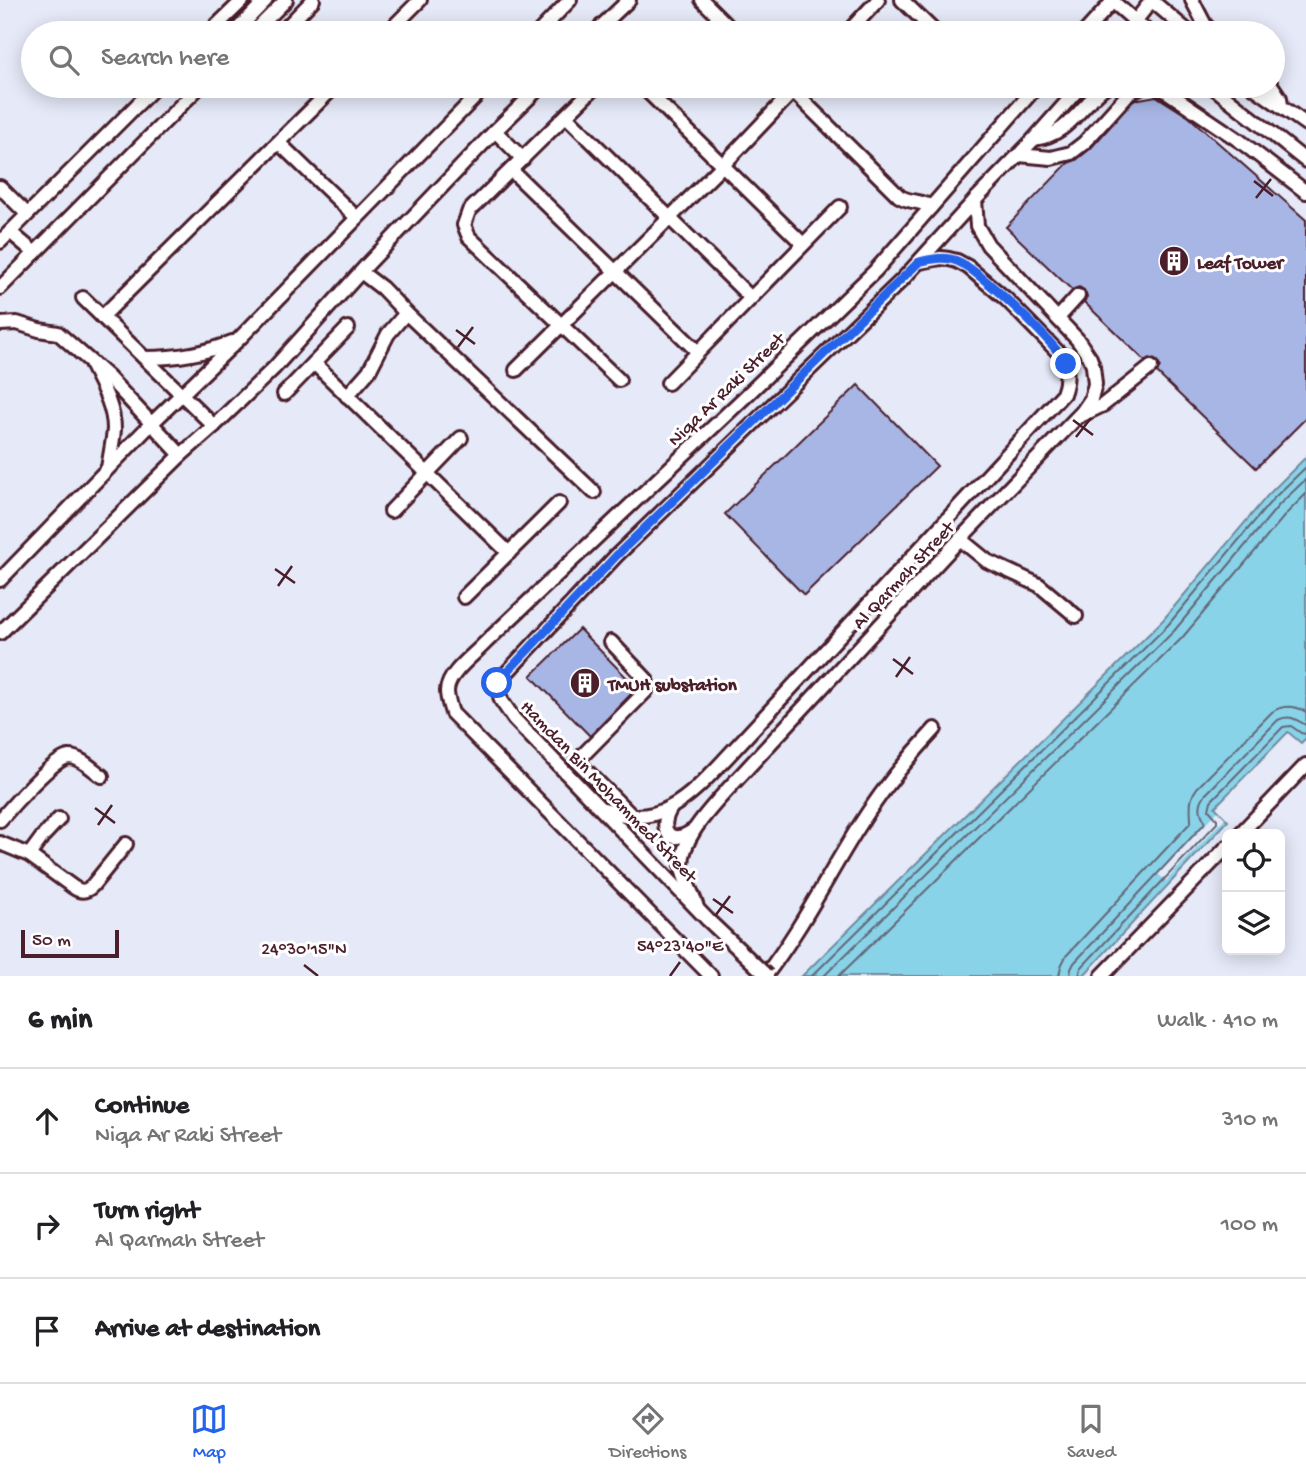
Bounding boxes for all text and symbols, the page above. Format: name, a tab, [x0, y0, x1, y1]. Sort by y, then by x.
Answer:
search box	[21, 21, 1285, 98]
icon: search	[45, 41, 83, 79]
text: Search here	[101, 44, 229, 75]
building icon: Leaf Tower	[1157, 244, 1191, 278]
place label: Leaf Tower	[1197, 253, 1285, 276]
street label: Niqa Ar Raki Street	[664, 327, 792, 452]
route end	[1050, 348, 1081, 379]
street label: Al Qarmah Street	[849, 516, 962, 635]
building icon: TMUH substation	[568, 666, 602, 700]
route start	[481, 667, 512, 698]
place label: TMUH substation	[606, 675, 738, 698]
street label: Hamdan Bin Mohammed Street	[514, 697, 702, 890]
map controls	[1222, 829, 1285, 955]
button: locate	[1222, 829, 1285, 892]
button: layers	[1222, 892, 1285, 955]
scale bar	[21, 927, 119, 959]
text: 50 m	[32, 930, 71, 953]
text: 54°23'40"E	[637, 937, 724, 958]
text: 24°30'15"N	[261, 940, 347, 961]
text: 6 min	[28, 1004, 92, 1039]
text: Walk · 410 m	[1157, 1008, 1278, 1035]
text: Continue	[95, 1092, 189, 1123]
icon: ahead	[28, 1102, 66, 1140]
text: 310 m	[1222, 1107, 1278, 1134]
text: Niqa Ar Raki Street	[95, 1123, 281, 1150]
text: Turn right	[95, 1197, 199, 1228]
icon: right	[28, 1207, 66, 1245]
text: 100 m	[1221, 1212, 1278, 1239]
text: Al Qarmah Street	[95, 1228, 264, 1255]
icon: arrive	[28, 1312, 66, 1350]
text: Arrive at destination	[95, 1315, 320, 1346]
tab: Map	[190, 1400, 228, 1465]
tab: Directions	[609, 1400, 686, 1465]
tab: Saved	[1067, 1400, 1116, 1465]

